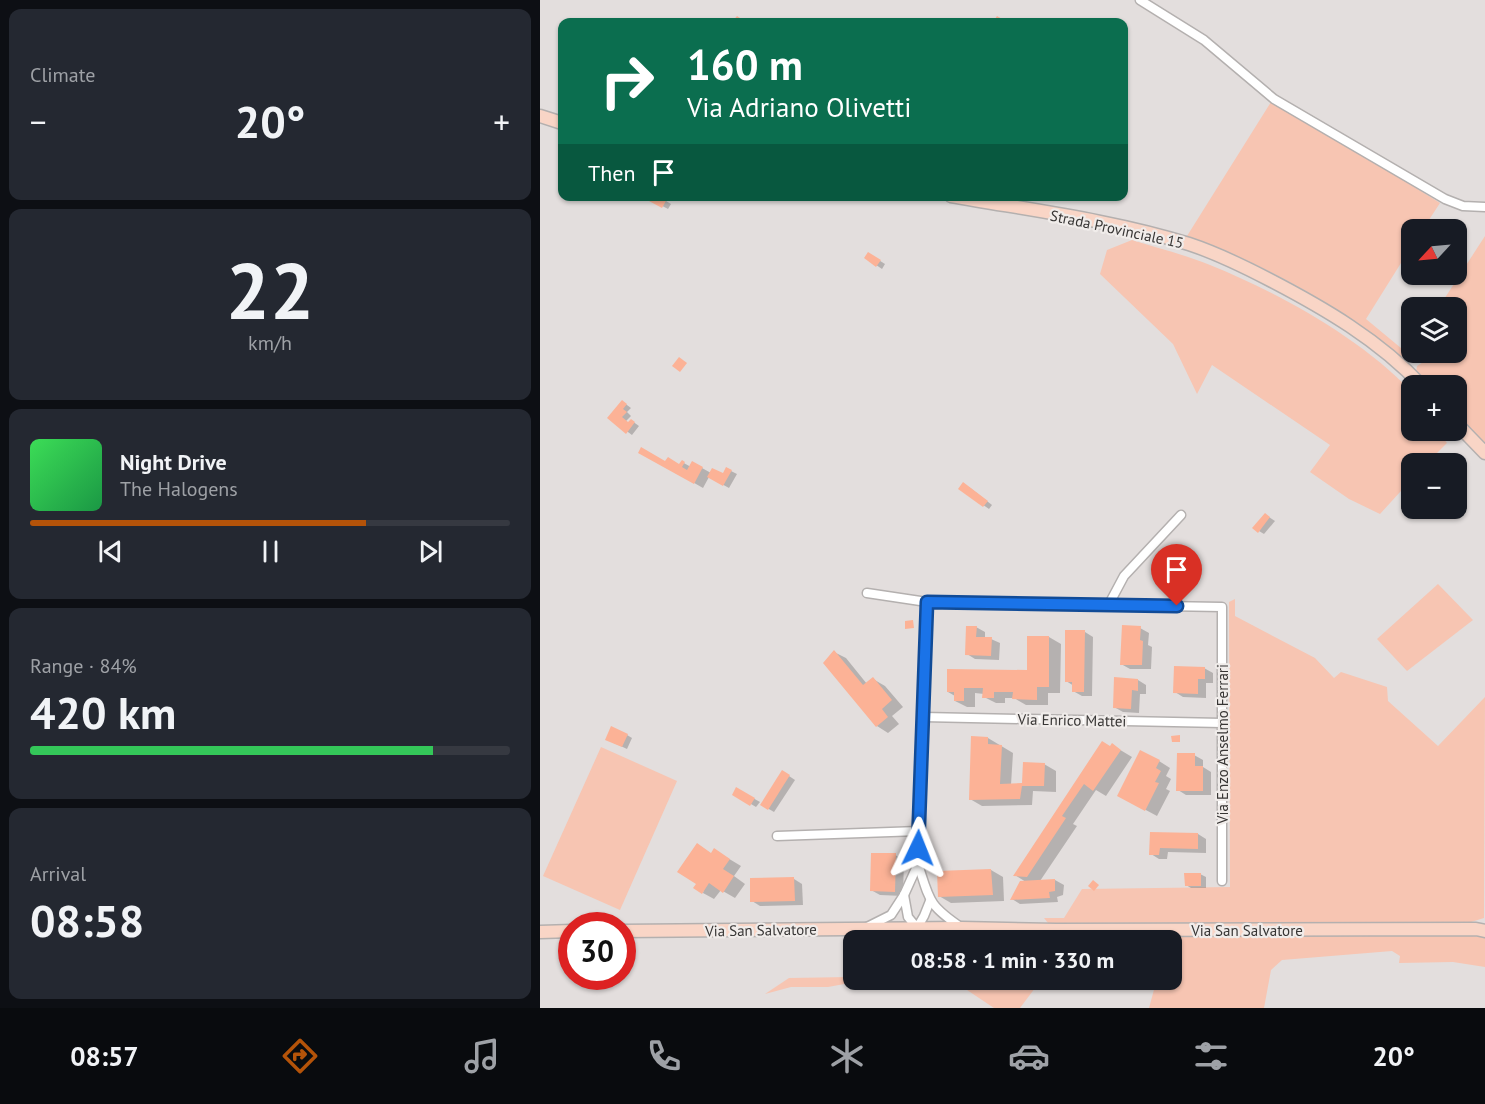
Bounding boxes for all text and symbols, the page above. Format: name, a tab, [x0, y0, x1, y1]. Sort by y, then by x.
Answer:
text: 160 m	[687, 37, 803, 92]
icon: right	[588, 42, 666, 120]
text: Climate	[30, 62, 96, 88]
text: Via Adriano Olivetti	[687, 90, 911, 124]
text: 20°	[235, 92, 305, 150]
text: −	[30, 100, 47, 143]
text: +	[493, 100, 510, 143]
icon: arrive	[647, 156, 680, 189]
text: Then	[588, 159, 635, 187]
street label: Strada Provinciale 15	[1049, 206, 1185, 252]
north arrow	[1401, 219, 1467, 285]
map controls	[1401, 219, 1467, 519]
text: 22	[226, 240, 314, 341]
button: layers	[1401, 297, 1467, 363]
text: km/h	[248, 330, 292, 356]
button: +	[1401, 375, 1467, 441]
text: Night Drive	[120, 448, 227, 476]
button: −	[1401, 453, 1467, 519]
text: The Halogens	[120, 476, 238, 502]
icon: previous	[94, 535, 127, 568]
icon: pause	[254, 535, 287, 568]
icon: next	[414, 535, 447, 568]
pin	[1151, 544, 1202, 606]
icon: arrive	[1160, 553, 1193, 586]
text: Range · 84%	[30, 653, 137, 679]
street label: Via Enzo Anselmo Ferrari	[1213, 664, 1232, 825]
text: 420 km	[30, 683, 176, 741]
street label: Via Enrico Mattei	[1016, 710, 1127, 730]
position arrow	[886, 816, 950, 880]
text: Arrival	[30, 861, 86, 887]
text: 08:58	[30, 891, 144, 949]
speed limit sign: 30	[558, 912, 636, 990]
street label: Via San Salvatore	[704, 920, 817, 940]
street label: Via San Salvatore	[1190, 921, 1303, 940]
text: 08:58 · 1 min · 330 m	[911, 946, 1114, 974]
icon: directions	[279, 1035, 321, 1077]
icon: music	[461, 1035, 503, 1077]
icon: phone	[643, 1035, 685, 1077]
icon: climate	[826, 1035, 868, 1077]
icon: car	[1008, 1035, 1050, 1077]
icon: filters	[1190, 1035, 1232, 1077]
text: 08:57	[70, 1039, 139, 1073]
text: 20°	[1372, 1039, 1415, 1073]

